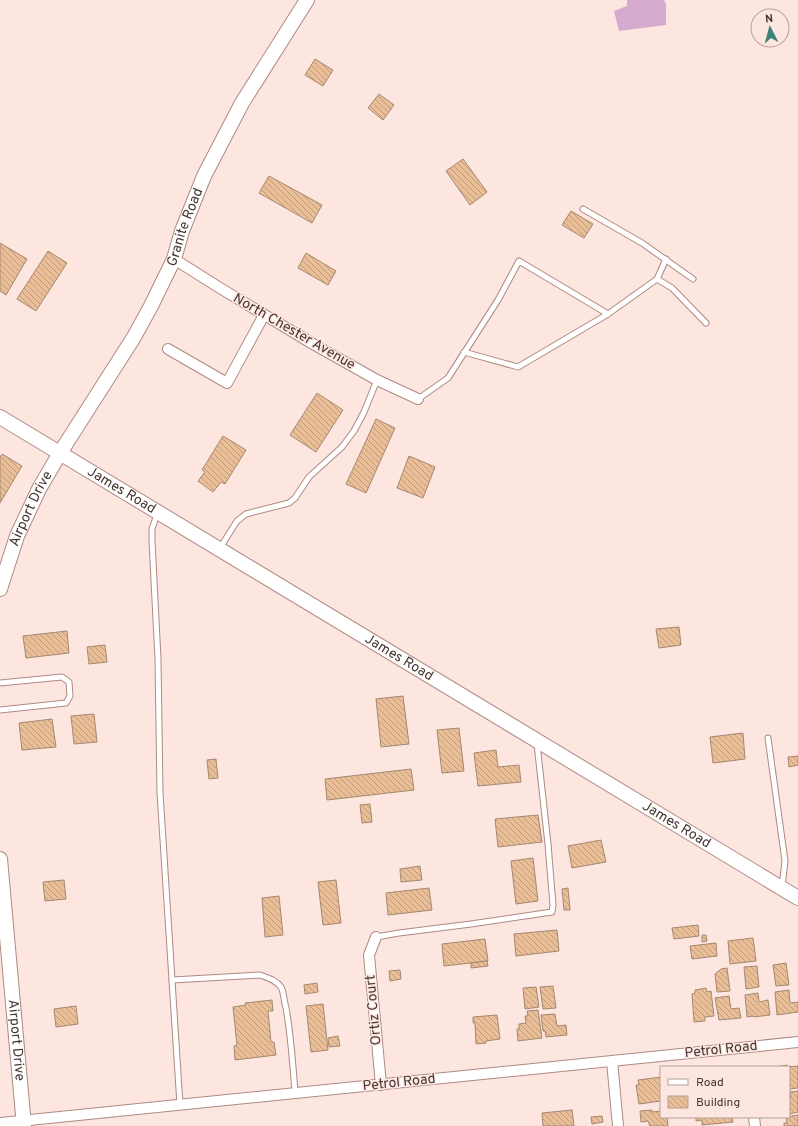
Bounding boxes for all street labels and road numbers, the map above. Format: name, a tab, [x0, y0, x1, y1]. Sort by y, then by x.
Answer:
street label: Granite Road	[163, 186, 207, 270]
street label: North Chester Avenue	[230, 290, 358, 374]
street label: James Road	[84, 463, 159, 517]
street label: Airport Drive	[6, 468, 56, 549]
street label: James Road	[362, 630, 436, 685]
street label: James Road	[639, 798, 714, 852]
street label: Ortiz Court	[362, 974, 386, 1046]
street label: Airport Drive	[4, 999, 28, 1082]
street label: Petrol Road	[684, 1038, 758, 1062]
street label: Petrol Road	[362, 1071, 436, 1095]

